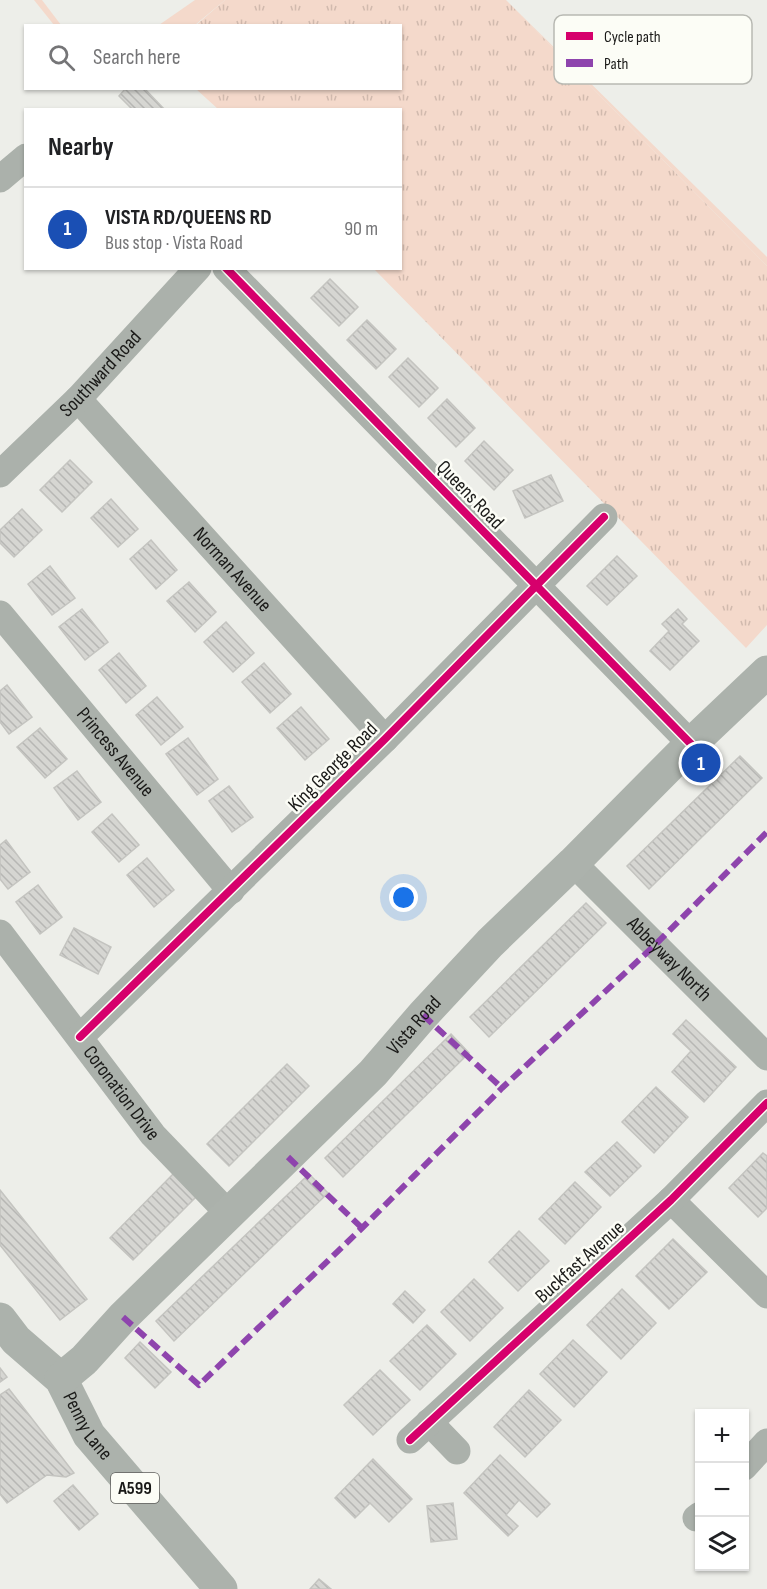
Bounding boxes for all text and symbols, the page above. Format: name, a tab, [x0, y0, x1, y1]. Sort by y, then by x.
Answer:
legend	[554, 15, 752, 84]
search box	[24, 24, 402, 90]
text: Cycle path	[604, 28, 661, 47]
icon: search	[45, 41, 78, 74]
text: Search here	[93, 44, 180, 71]
text: Path	[604, 55, 628, 74]
text: Nearby	[48, 132, 114, 163]
text: VISTA RD/QUEENS RD	[105, 204, 272, 231]
text: 1	[64, 217, 71, 241]
text: 90 m	[344, 217, 378, 241]
text: Bus stop · Vista Road	[105, 231, 243, 255]
street label: Southward Road	[55, 326, 146, 422]
street label: Queens Road	[431, 456, 509, 534]
street label: Norman Avenue	[188, 523, 276, 617]
street label: Princess Avenue	[71, 703, 159, 802]
street label: King George Road	[283, 717, 383, 817]
pin: 1	[682, 740, 720, 786]
your location	[389, 883, 418, 912]
street label: Abbeyway North	[621, 911, 716, 1006]
street label: Vista Road	[382, 991, 446, 1060]
street label: Coronation Drive	[78, 1041, 165, 1145]
street label: Buckfast Avenue	[531, 1216, 629, 1308]
street label: Penny Lane	[57, 1388, 117, 1465]
map controls	[695, 1409, 749, 1571]
button: +	[695, 1409, 749, 1463]
button: −	[695, 1463, 749, 1517]
road number: A599	[111, 1473, 159, 1503]
button: layers	[695, 1517, 749, 1571]

